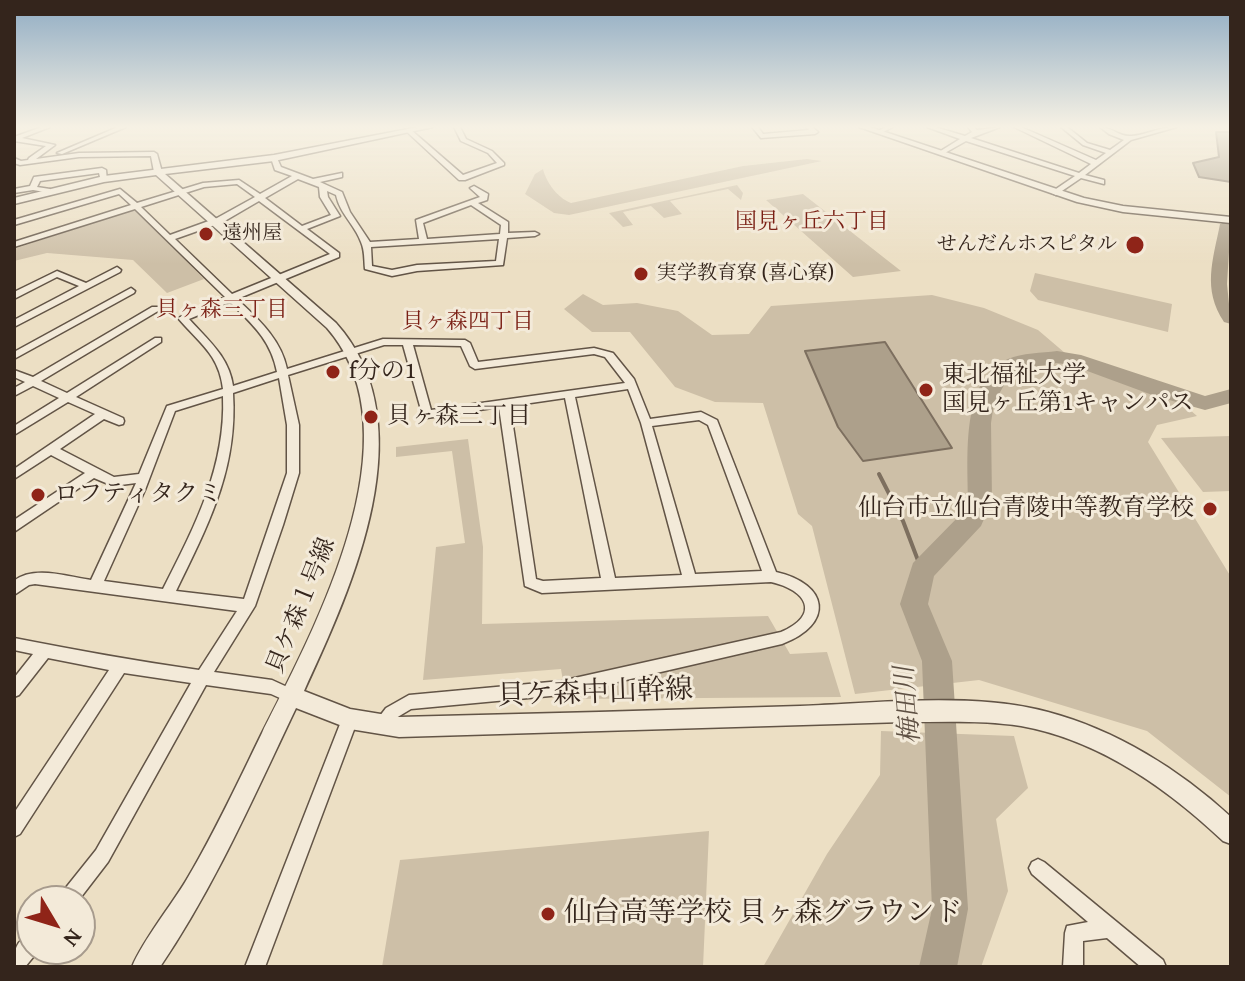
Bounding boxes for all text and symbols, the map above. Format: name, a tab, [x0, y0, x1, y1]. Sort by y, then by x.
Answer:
district label: 国見ヶ丘六丁目	[735, 209, 889, 235]
place label: 遠州屋	[222, 222, 282, 246]
marker: 遠州屋	[197, 225, 215, 243]
place label: せんだんホスピタル	[937, 233, 1117, 257]
marker: せんだんホスピタル	[1124, 234, 1146, 256]
place label: 実学教育寮 (喜心寮)	[657, 262, 834, 286]
marker: 実学教育寮 (喜心寮)	[632, 265, 650, 283]
district label: 貝ヶ森三丁目	[156, 297, 288, 323]
district label: 貝ヶ森四丁目	[402, 309, 534, 335]
place label: f分の1	[349, 358, 416, 386]
place label: 東北福祉大学 国見ヶ丘第1キャンパス	[942, 362, 1194, 418]
marker: f分の1	[324, 363, 342, 381]
marker: 東北福祉大学 国見ヶ丘第1キャンパス	[917, 381, 935, 399]
place label: 貝ヶ森三丁目	[387, 403, 531, 431]
marker: 貝ヶ森三丁目	[362, 408, 380, 426]
place label: ロフティタクミ	[54, 481, 222, 509]
marker: ロフティタクミ	[29, 486, 47, 504]
place label: 仙台市立仙台青陵中等教育学校	[858, 495, 1194, 523]
marker: 仙台市立仙台青陵中等教育学校	[1201, 500, 1219, 518]
street label: 貝ケ森１号線	[262, 534, 342, 678]
water label: 梅田川	[890, 665, 928, 745]
street label: 貝ケ森中山幹線	[496, 674, 694, 714]
north arrow	[16, 885, 96, 965]
place label: 仙台高等学校 貝ヶ森グラウンド	[564, 897, 962, 931]
marker: 仙台高等学校 貝ヶ森グラウンド	[539, 905, 557, 923]
text: N	[56, 923, 90, 954]

